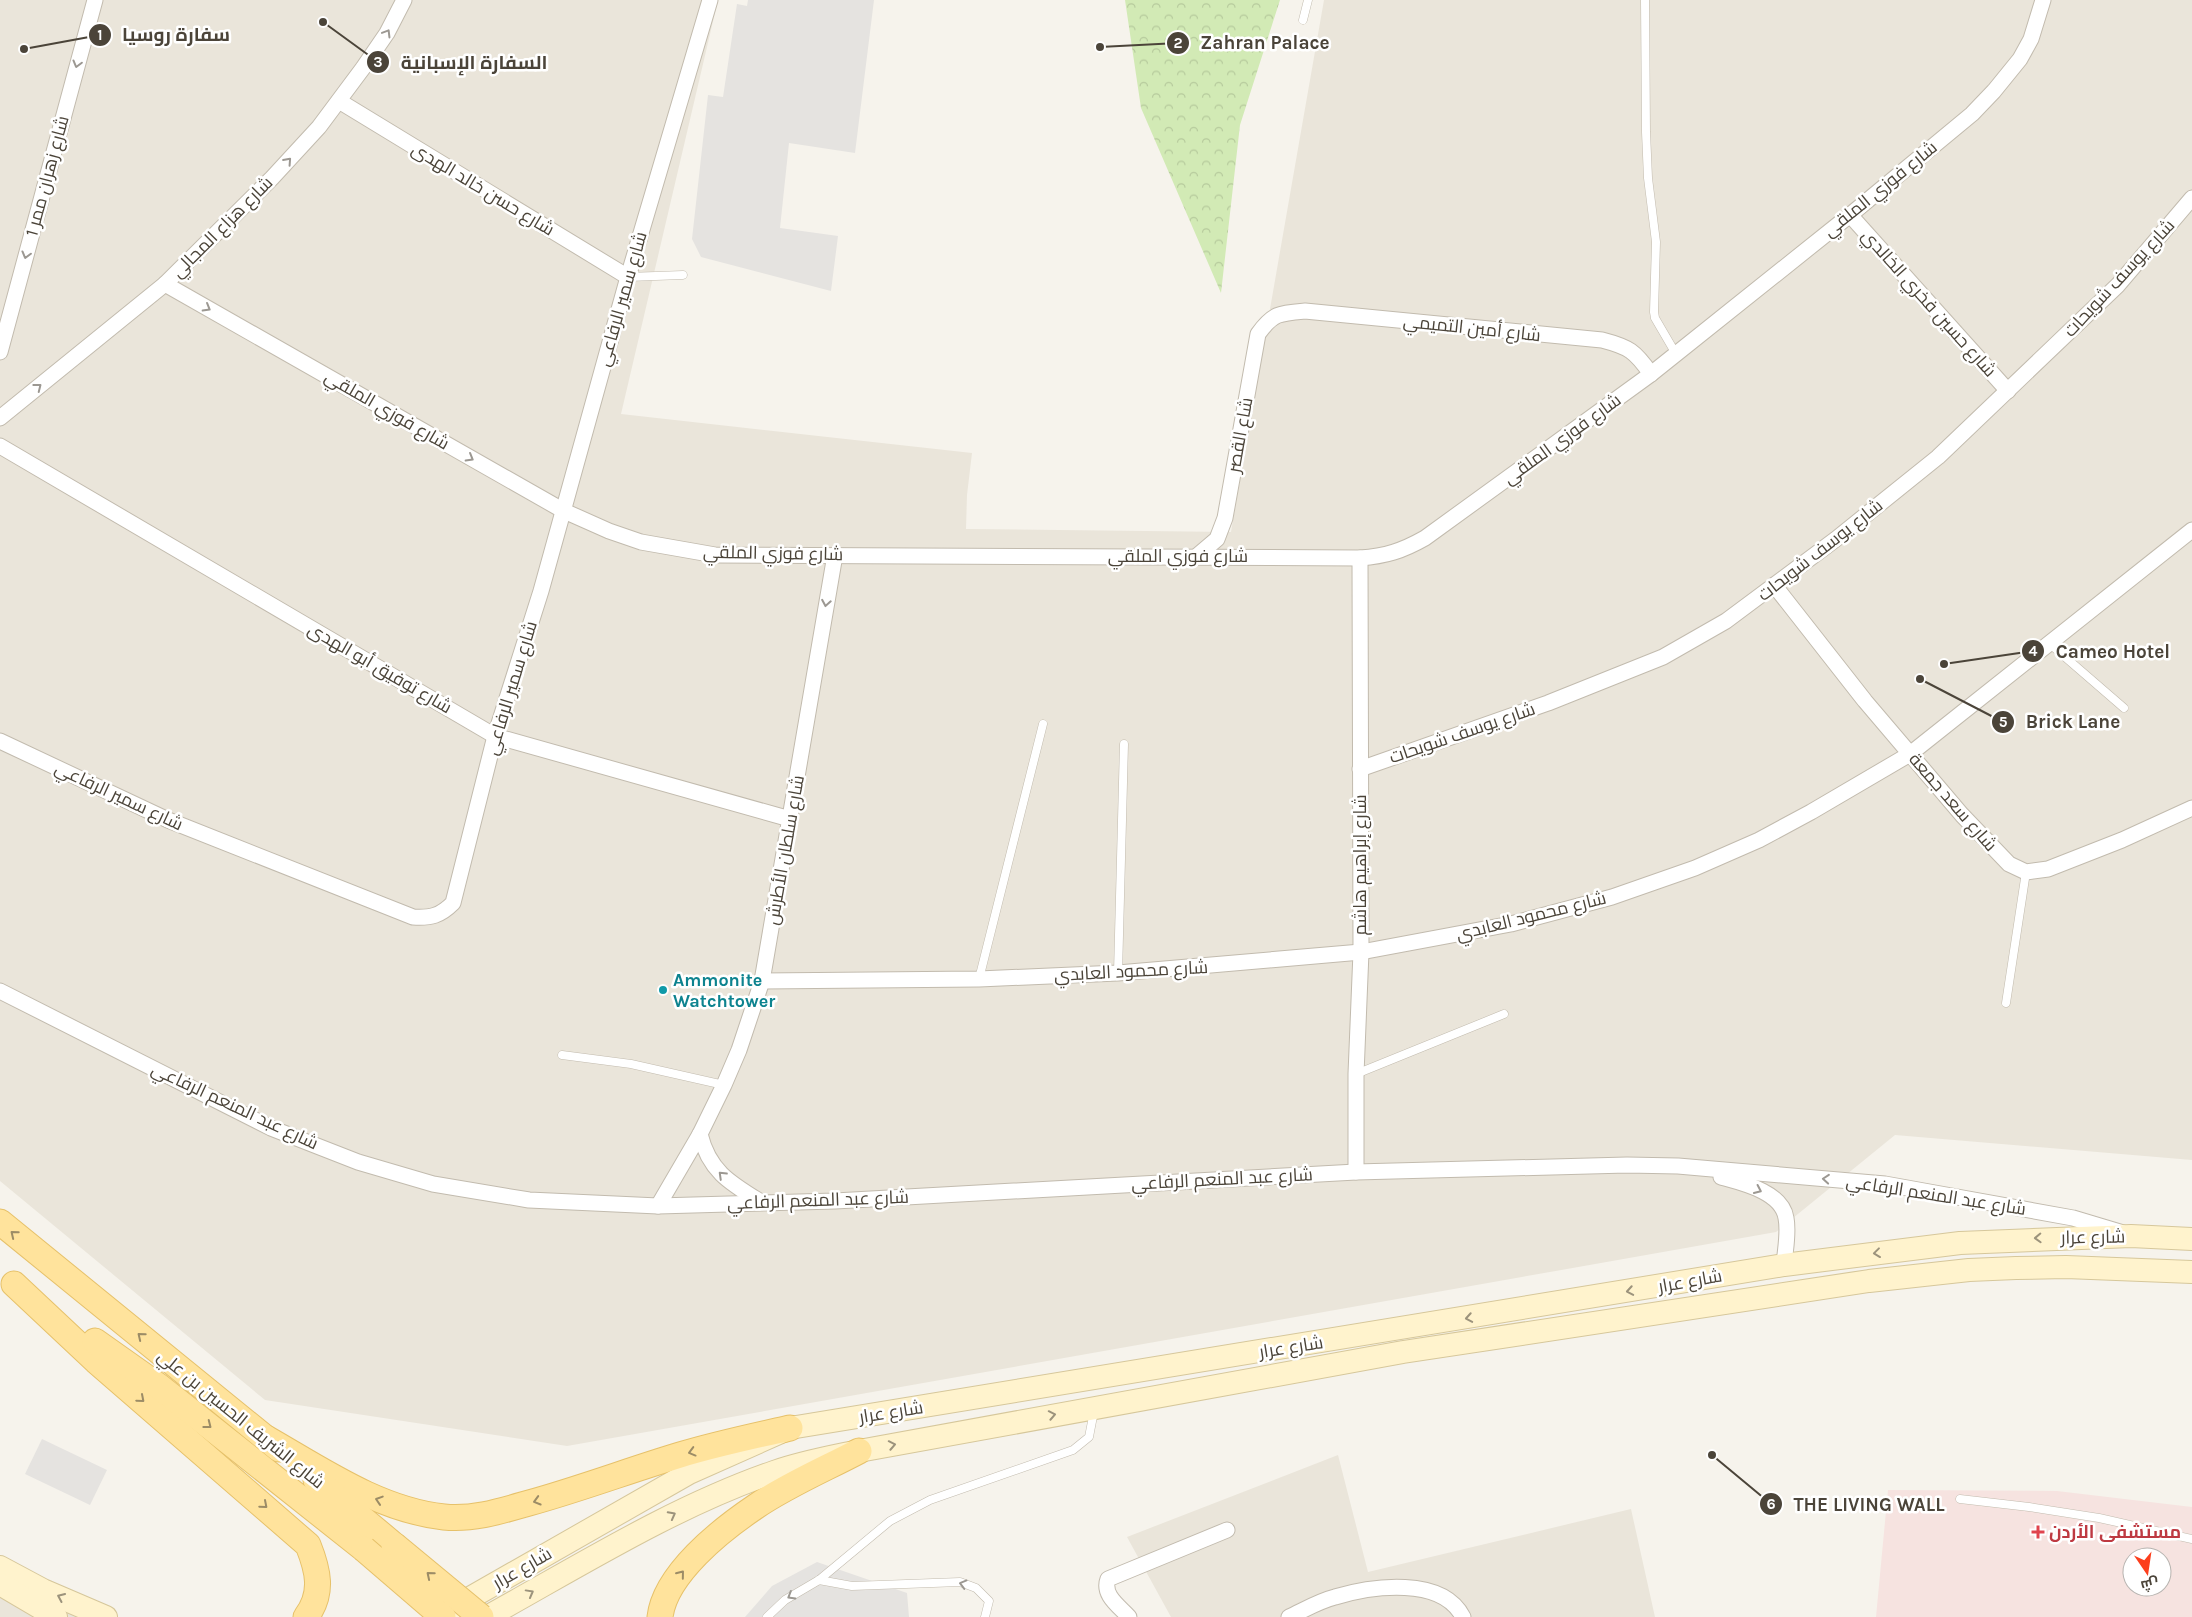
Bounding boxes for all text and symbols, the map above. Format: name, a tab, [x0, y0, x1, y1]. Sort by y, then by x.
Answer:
callout: سفارة روسيا	[87, 18, 240, 52]
text: سفارة روسيا	[122, 24, 230, 46]
text: 1	[97, 26, 103, 44]
callout: Zahran Palace	[1166, 26, 1340, 60]
one-way arrow	[381, 29, 391, 38]
text: Zahran Palace	[1200, 32, 1330, 54]
text: 2	[1173, 34, 1183, 52]
callout: السفارة الإسبانية	[366, 45, 558, 79]
text: السفارة الإسبانية	[401, 52, 547, 76]
text: 3	[373, 53, 383, 71]
one-way arrow	[73, 59, 83, 68]
street label: شارع زهران ممر 1	[20, 113, 75, 239]
street label: شارع فوزي الملقي	[1818, 136, 1943, 244]
street label: شارع حسن خالد الهدى	[407, 138, 558, 241]
one-way arrow	[282, 157, 291, 166]
street label: شارع هزاع المجالي	[167, 172, 279, 284]
street label: شارع يوسف شويحات	[2059, 215, 2180, 342]
street label: شارع حسين فخري الخالدي	[1855, 225, 2001, 383]
street label: شارع سمير الرفاعي	[592, 229, 655, 370]
one-way arrow	[21, 250, 32, 259]
one-way arrow	[202, 302, 211, 312]
street label: شارع أمين التميمي	[1402, 310, 1542, 349]
street label: شارع فوزي الملقي	[319, 365, 453, 457]
one-way arrow	[32, 385, 41, 393]
street label: شارع فوزي الملقي	[1499, 389, 1627, 492]
street label: شاع القصر	[1222, 396, 1258, 475]
one-way arrow	[465, 451, 474, 461]
street label: شارع يوسف شويحات	[1753, 494, 1888, 607]
street label: شارع فوزي الملقي	[703, 541, 843, 568]
street label: شارع فوزي الملقي	[1108, 545, 1248, 570]
one-way arrow	[822, 598, 832, 607]
street label: شارع توفيق أبو الهدى	[304, 618, 456, 719]
street label: شارع سمير الرفاعي	[480, 618, 545, 759]
callout: Cameo Hotel	[2021, 634, 2180, 668]
text: Cameo Hotel	[2056, 641, 2170, 663]
text: 4	[2029, 642, 2038, 660]
street label: شارع يوسف شويحات	[1386, 698, 1538, 769]
callout: Brick Lane	[1991, 705, 2130, 739]
text: Brick Lane	[2026, 711, 2120, 733]
text: 5	[1999, 713, 2008, 731]
street label: شارع سعد جمعة	[1903, 748, 2002, 856]
street label: شارع سمير الرفاعي	[50, 757, 187, 838]
street label: شارع سلطان الأطرش	[761, 773, 810, 927]
street label: شارع إبراهيم هاشم	[1349, 794, 1372, 936]
street label: شارع محمود العابدي	[1454, 887, 1609, 948]
street label: شارع محمود العابدي	[1053, 956, 1209, 989]
place label: Ammonite Watchtower	[673, 969, 775, 1012]
marker: Ammonite Watchtower	[657, 984, 669, 996]
street label: شارع عبد المنعم الرفاعي	[147, 1058, 322, 1157]
street label: شارع عبد المنعم الرفاعي	[1131, 1163, 1314, 1198]
street label: شارع عبد المنعم الرفاعي	[1844, 1170, 2028, 1223]
one-way arrow	[718, 1172, 727, 1181]
one-way arrow	[1822, 1173, 1830, 1184]
one-way arrow	[1753, 1184, 1762, 1195]
street label: شارع عبد المنعم الرفاعي	[727, 1186, 909, 1217]
street label: شارع عرار	[2059, 1225, 2126, 1250]
one-way arrow	[11, 1230, 20, 1239]
one-way arrow	[2034, 1233, 2042, 1244]
one-way arrow	[1872, 1247, 1880, 1258]
street label: شارع عرار	[1655, 1265, 1724, 1299]
one-way arrow	[1625, 1285, 1634, 1295]
one-way arrow	[1465, 1312, 1474, 1322]
street label: شارع عرار	[1256, 1331, 1325, 1364]
one-way arrow	[137, 1333, 146, 1342]
street label: شارع الشريف الحسين بن علي	[151, 1345, 329, 1496]
one-way arrow	[135, 1394, 144, 1403]
street label: شارع عرار	[856, 1396, 925, 1429]
one-way arrow	[1048, 1411, 1057, 1421]
one-way arrow	[202, 1420, 211, 1428]
one-way arrow	[888, 1441, 897, 1451]
one-way arrow	[688, 1446, 696, 1456]
callout: THE LIVING WALL	[1759, 1487, 1955, 1521]
text: THE LIVING WALL	[1793, 1494, 1945, 1516]
one-way arrow	[375, 1495, 384, 1505]
one-way arrow	[533, 1495, 541, 1506]
text: 6	[1766, 1495, 1776, 1513]
one-way arrow	[258, 1499, 267, 1508]
one-way arrow	[667, 1511, 676, 1521]
place label: مستشفى الأردن	[2049, 1521, 2181, 1543]
marker: مستشفى الأردن	[2031, 1525, 2045, 1539]
street label: شارع عرار	[488, 1542, 556, 1595]
north arrow	[2122, 1547, 2172, 1597]
one-way arrow	[675, 1571, 683, 1580]
one-way arrow	[427, 1572, 436, 1580]
text: ش	[2139, 1574, 2160, 1594]
one-way arrow	[959, 1579, 968, 1590]
one-way arrow	[524, 1590, 533, 1600]
one-way arrow	[788, 1590, 797, 1600]
one-way arrow	[57, 1593, 66, 1604]

